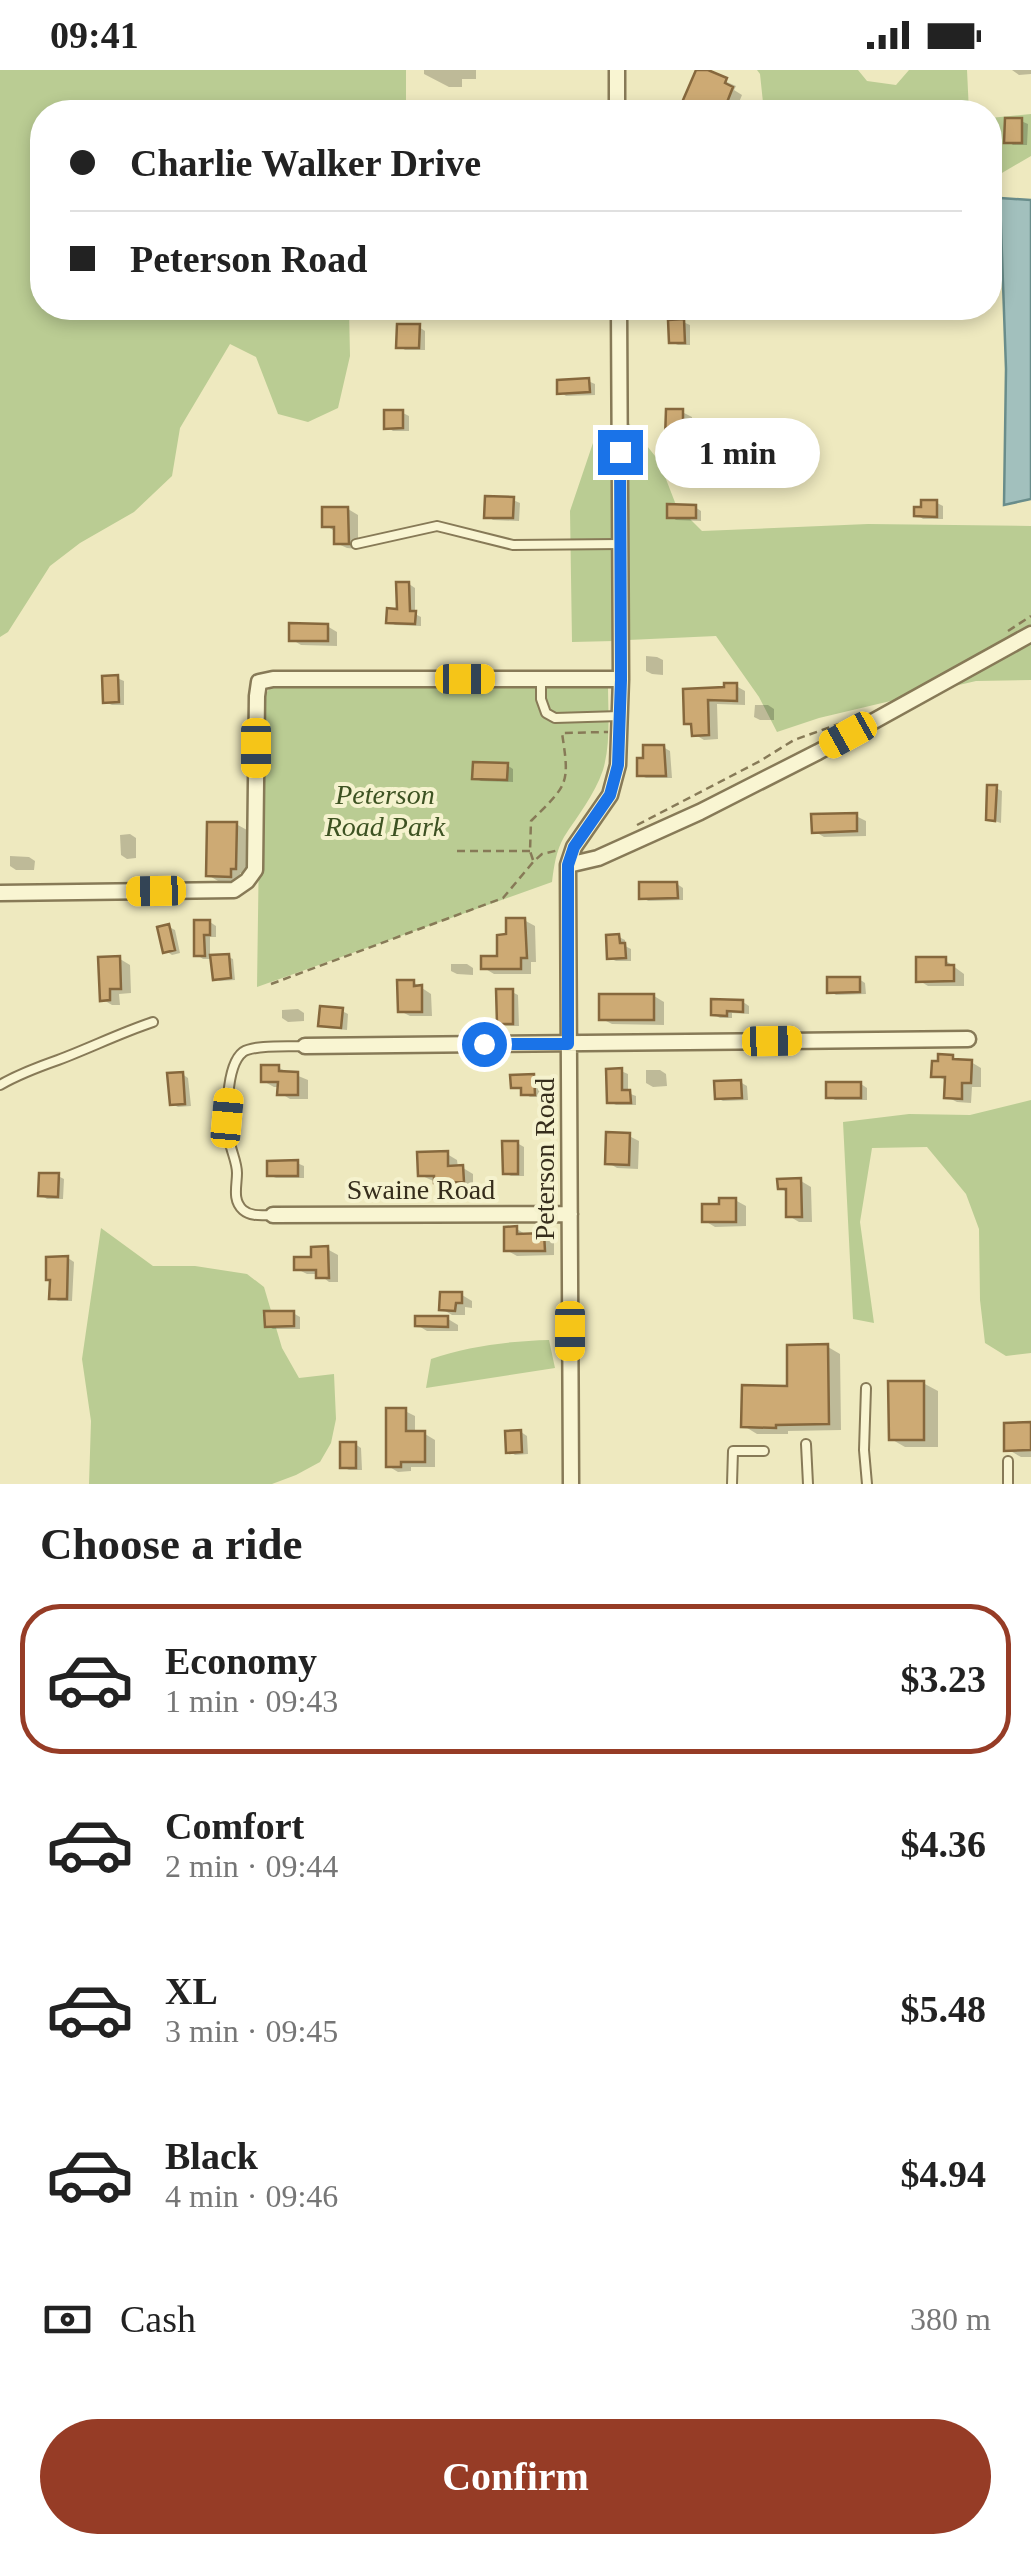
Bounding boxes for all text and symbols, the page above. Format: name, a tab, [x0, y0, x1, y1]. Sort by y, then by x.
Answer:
text: 09:41	[50, 14, 139, 56]
text: Charlie Walker Drive	[130, 142, 481, 184]
text: Peterson Road	[130, 238, 367, 280]
callout: 1 min	[655, 417, 820, 487]
route end	[598, 430, 643, 475]
text: 1 min	[699, 435, 776, 471]
car	[435, 664, 495, 694]
car	[814, 707, 882, 763]
car	[241, 718, 271, 778]
park label: Peterson Road Park	[324, 779, 446, 842]
car	[126, 875, 186, 907]
route start	[462, 1022, 507, 1067]
car	[742, 1025, 802, 1057]
street label: Peterson Road	[529, 1078, 560, 1240]
car	[209, 1087, 245, 1149]
street label: Swaine Road	[347, 1174, 495, 1205]
car	[555, 1301, 585, 1361]
text: Choose a ride	[40, 1519, 303, 1569]
icon: car	[45, 1634, 135, 1724]
text: Economy	[165, 1640, 317, 1682]
text: $3.23	[901, 1658, 986, 1700]
text: 1 min · 09:43	[165, 1683, 338, 1719]
icon: car	[45, 1799, 135, 1889]
text: Comfort	[165, 1805, 304, 1847]
text: $4.36	[901, 1823, 986, 1865]
text: 2 min · 09:44	[165, 1848, 338, 1884]
icon: car	[45, 1964, 135, 2054]
text: XL	[165, 1970, 218, 2012]
text: $5.48	[901, 1988, 986, 2030]
text: 3 min · 09:45	[165, 2013, 338, 2049]
icon: car	[45, 2129, 135, 2219]
text: Black	[165, 2135, 258, 2177]
text: $4.94	[901, 2153, 986, 2195]
text: 4 min · 09:46	[165, 2178, 338, 2214]
icon: cash	[40, 2292, 95, 2347]
text: Cash	[120, 2298, 196, 2340]
text: 380 m	[910, 2301, 991, 2337]
button: Confirm	[40, 2419, 991, 2534]

